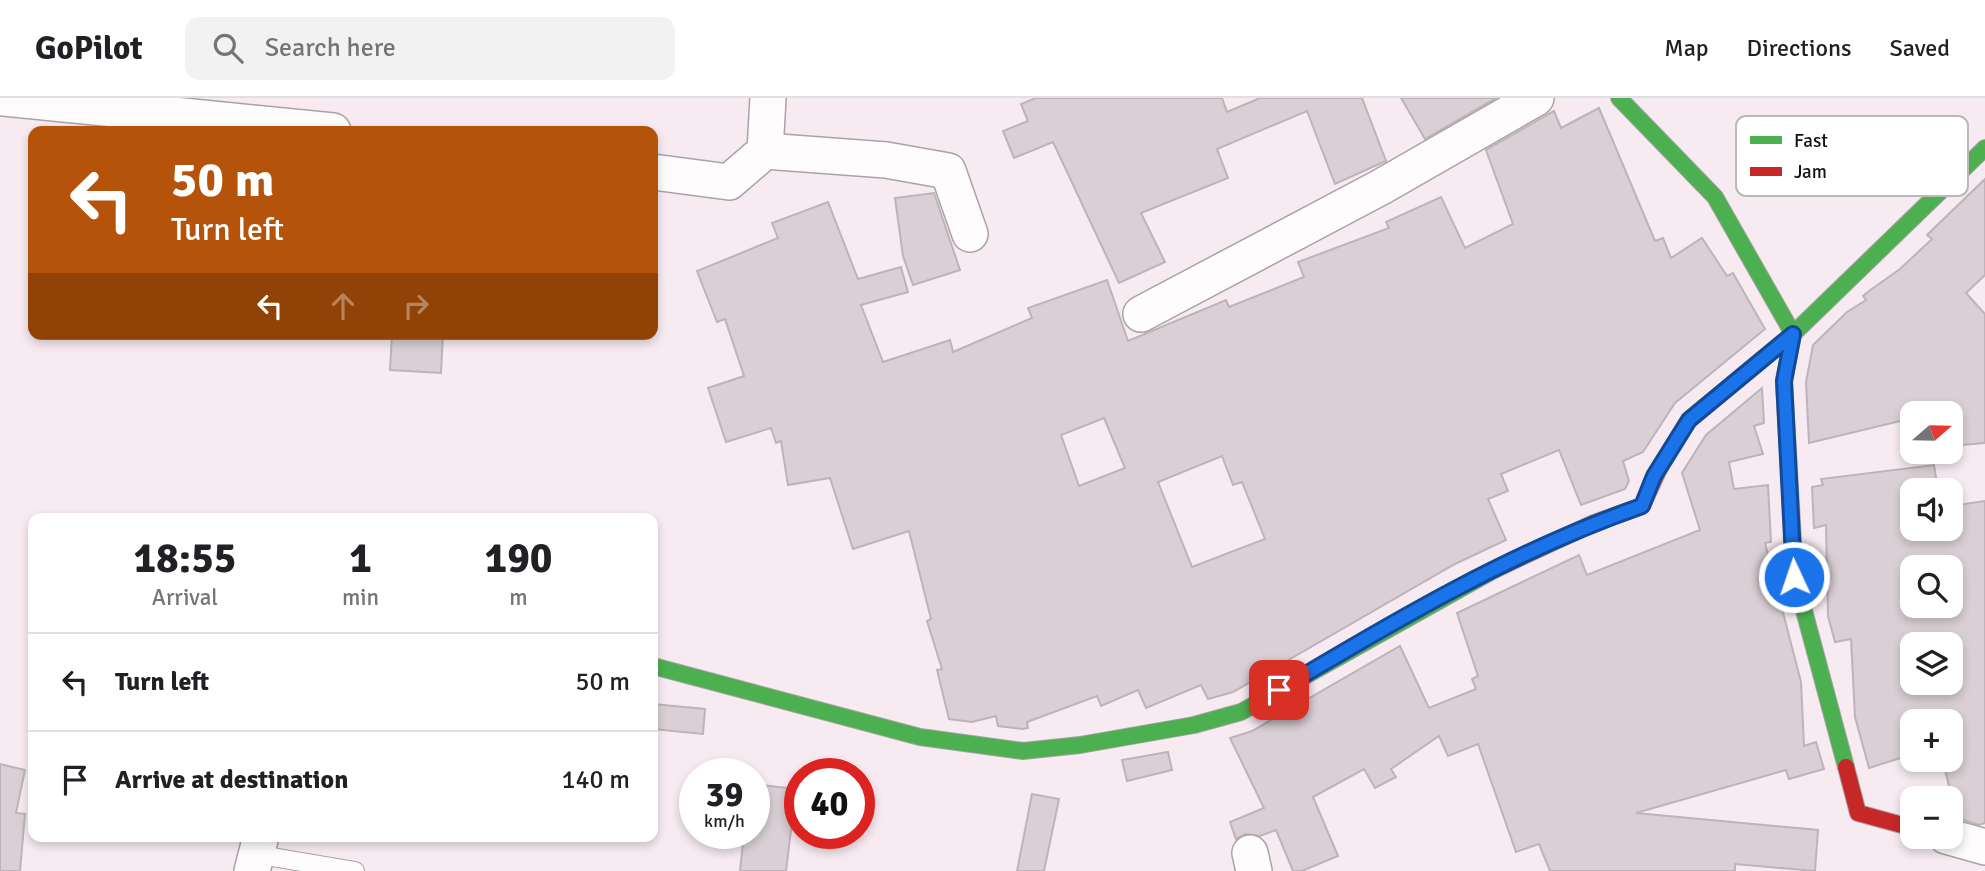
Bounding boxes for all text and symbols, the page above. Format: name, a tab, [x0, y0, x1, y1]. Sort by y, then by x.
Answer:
search box	[185, 17, 675, 80]
text: GoPilot	[35, 28, 143, 69]
icon: search	[209, 29, 247, 67]
text: Search here	[265, 32, 396, 64]
text: Map	[1664, 33, 1709, 63]
text: Directions	[1747, 33, 1852, 63]
text: Saved	[1890, 33, 1950, 63]
legend	[1736, 116, 1968, 196]
text: Fast	[1794, 129, 1828, 153]
text: 50 m	[171, 150, 274, 210]
icon: left	[56, 154, 147, 245]
text: Jam	[1794, 160, 1827, 184]
text: Turn left	[171, 210, 284, 249]
icon: left	[251, 287, 289, 325]
icon: ahead	[324, 287, 362, 325]
icon: right	[397, 287, 435, 325]
north arrow	[1900, 401, 1964, 464]
map controls	[1900, 401, 1963, 849]
button: sound	[1900, 478, 1963, 541]
text: 18:55	[133, 533, 237, 584]
text: 1	[349, 533, 372, 584]
text: 190	[484, 533, 553, 584]
position arrow	[1757, 540, 1831, 614]
button: search	[1900, 555, 1963, 618]
text: Arrival	[152, 583, 218, 612]
text: min	[342, 583, 379, 612]
text: m	[509, 583, 528, 612]
button: layers	[1900, 632, 1963, 695]
pin	[1249, 660, 1309, 720]
icon: left	[56, 663, 94, 701]
text: Turn left	[115, 666, 209, 698]
text: 50 m	[575, 666, 630, 698]
icon: arrive	[1260, 671, 1298, 709]
button: +	[1900, 709, 1963, 772]
speed limit sign: 40	[784, 758, 875, 849]
icon: arrive	[56, 761, 94, 799]
text: Arrive at destination	[115, 764, 348, 796]
text: 140 m	[561, 764, 630, 796]
text: 39	[706, 773, 743, 816]
button: −	[1900, 786, 1963, 849]
text: km/h	[704, 810, 745, 832]

